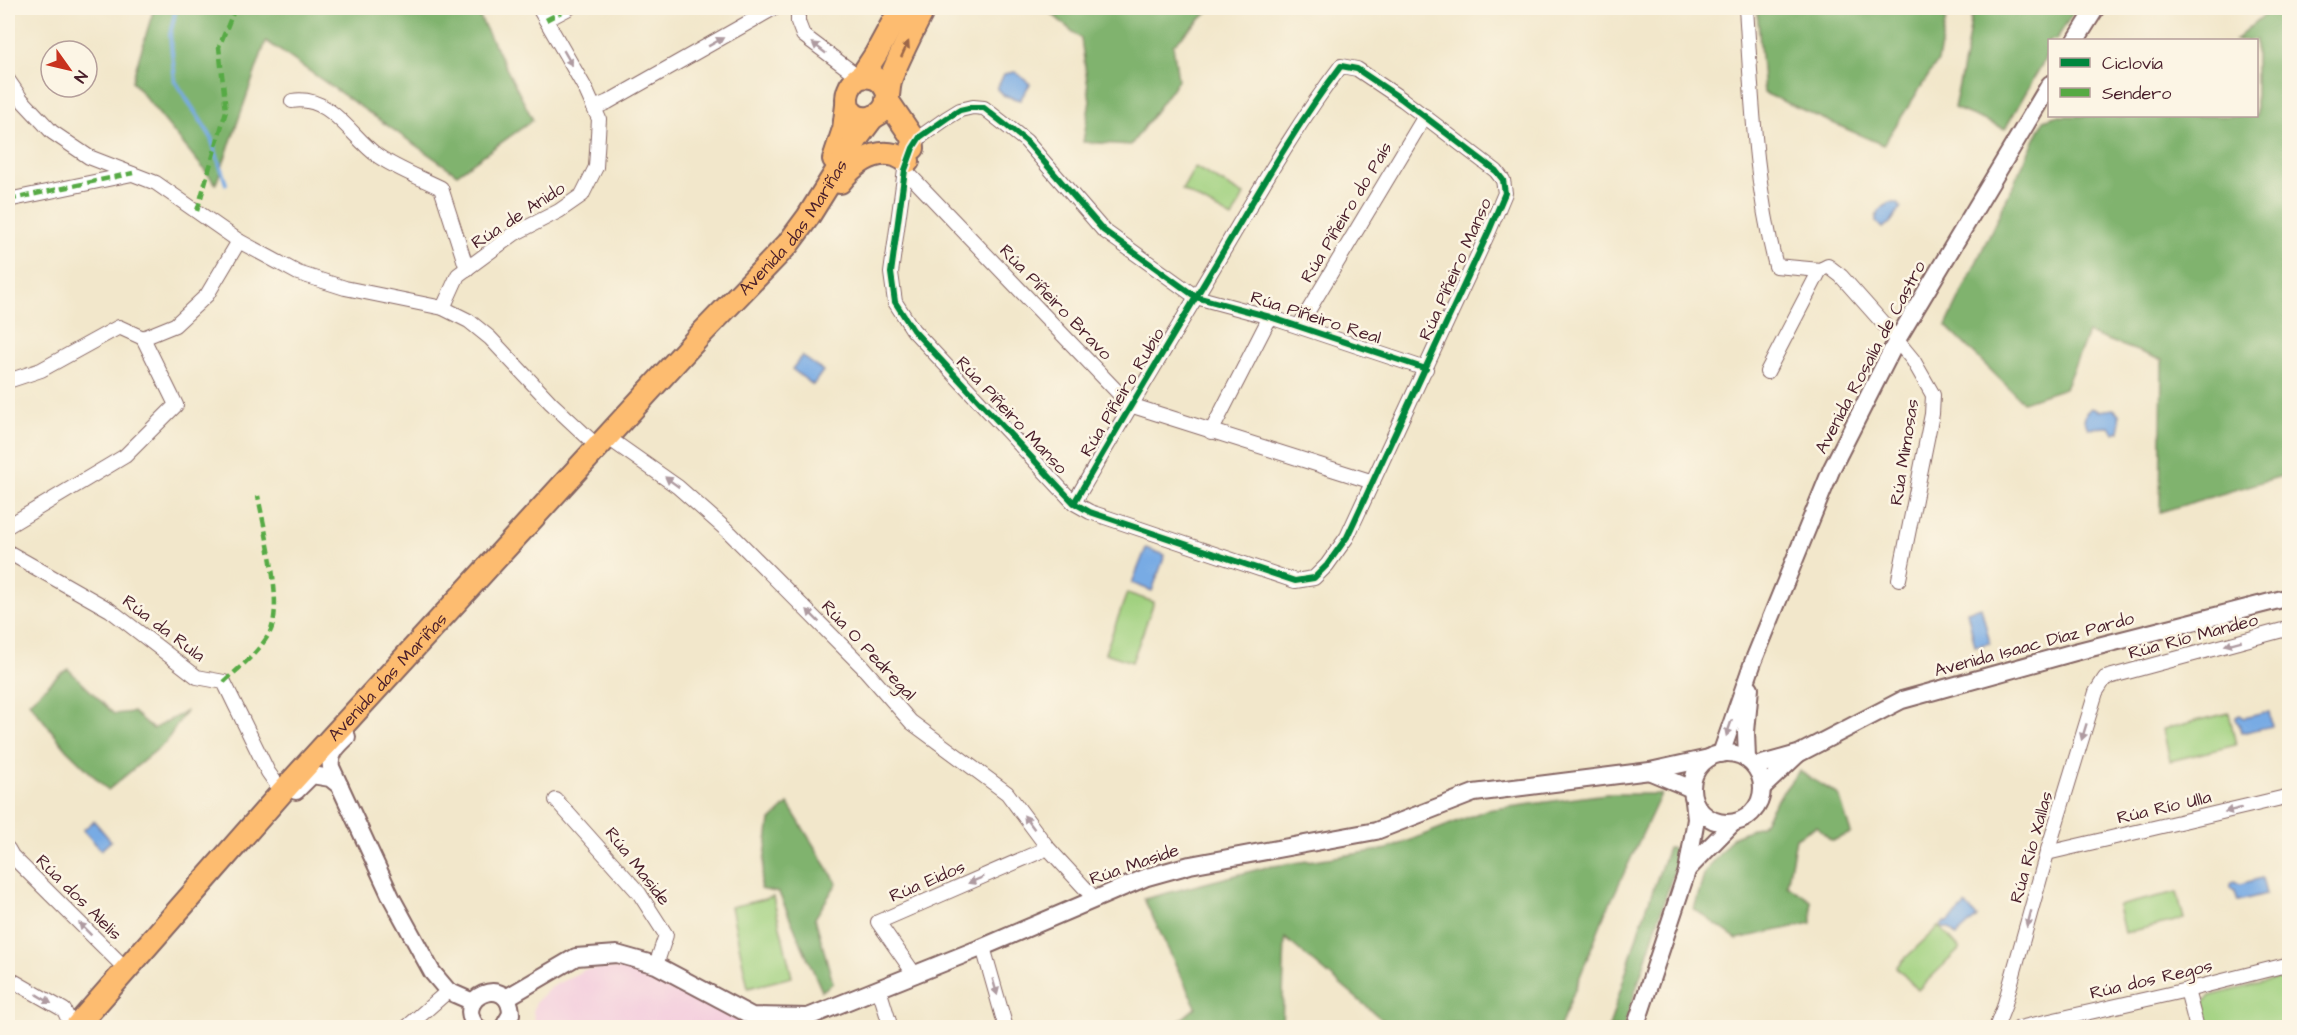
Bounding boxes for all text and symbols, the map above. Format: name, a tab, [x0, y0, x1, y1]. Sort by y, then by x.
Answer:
one-way arrow	[708, 37, 725, 47]
north arrow	[39, 39, 99, 99]
legend	[2048, 39, 2258, 117]
one-way arrow	[900, 40, 909, 57]
one-way arrow	[811, 43, 826, 55]
one-way arrow	[563, 50, 573, 67]
text: Ciclovía	[2102, 51, 2163, 76]
text: N	[69, 67, 93, 87]
text: Sendero	[2102, 81, 2171, 106]
street label: Rúa Piñeiro do País	[1294, 137, 1398, 287]
street label: Avenida das Mariñas	[733, 155, 854, 301]
street label: Rúa de Anido	[467, 176, 570, 255]
street label: Rúa Piñeiro Manso	[1413, 194, 1498, 344]
street label: Rúa Piñeiro Bravo	[994, 239, 1118, 366]
street label: Avenida Rosalía de Castro	[1809, 256, 1932, 458]
street label: Rúa Piñeiro Real	[1247, 285, 1384, 350]
street label: Rúa Piñeiro Rubio	[1074, 323, 1171, 461]
street label: Rúa Piñeiro Manso	[950, 351, 1073, 480]
street label: Rúa Mimosas	[1884, 397, 1925, 507]
one-way arrow	[664, 476, 680, 488]
street label: Rúa da Rula	[117, 589, 210, 668]
street label: Rúa O Pedregal	[815, 595, 922, 707]
street label: Avenida Isaac Díaz Pardo	[1931, 606, 2137, 683]
street label: Avenida das Mariñas	[322, 607, 453, 747]
street label: Rúa Río Mandeo	[2125, 607, 2261, 666]
one-way arrow	[806, 609, 820, 624]
one-way arrow	[2224, 639, 2242, 649]
one-way arrow	[1724, 719, 1734, 737]
one-way arrow	[2079, 723, 2088, 741]
street label: Rúa Río Ulla	[2114, 784, 2214, 830]
street label: Rúa Río Xallas	[2004, 788, 2059, 906]
one-way arrow	[2223, 805, 2242, 815]
one-way arrow	[1023, 814, 1035, 829]
street label: Rúa Maside	[599, 822, 676, 911]
street label: Rúa Maside	[1086, 837, 1182, 891]
street label: Rúa dos Alelis	[30, 849, 127, 946]
street label: Rúa Eidos	[885, 854, 969, 909]
one-way arrow	[967, 875, 984, 884]
one-way arrow	[2023, 910, 2033, 928]
one-way arrow	[79, 922, 93, 936]
street label: Rúa dos Regos	[2087, 953, 2215, 1007]
one-way arrow	[991, 979, 1000, 997]
one-way arrow	[36, 993, 52, 1004]

